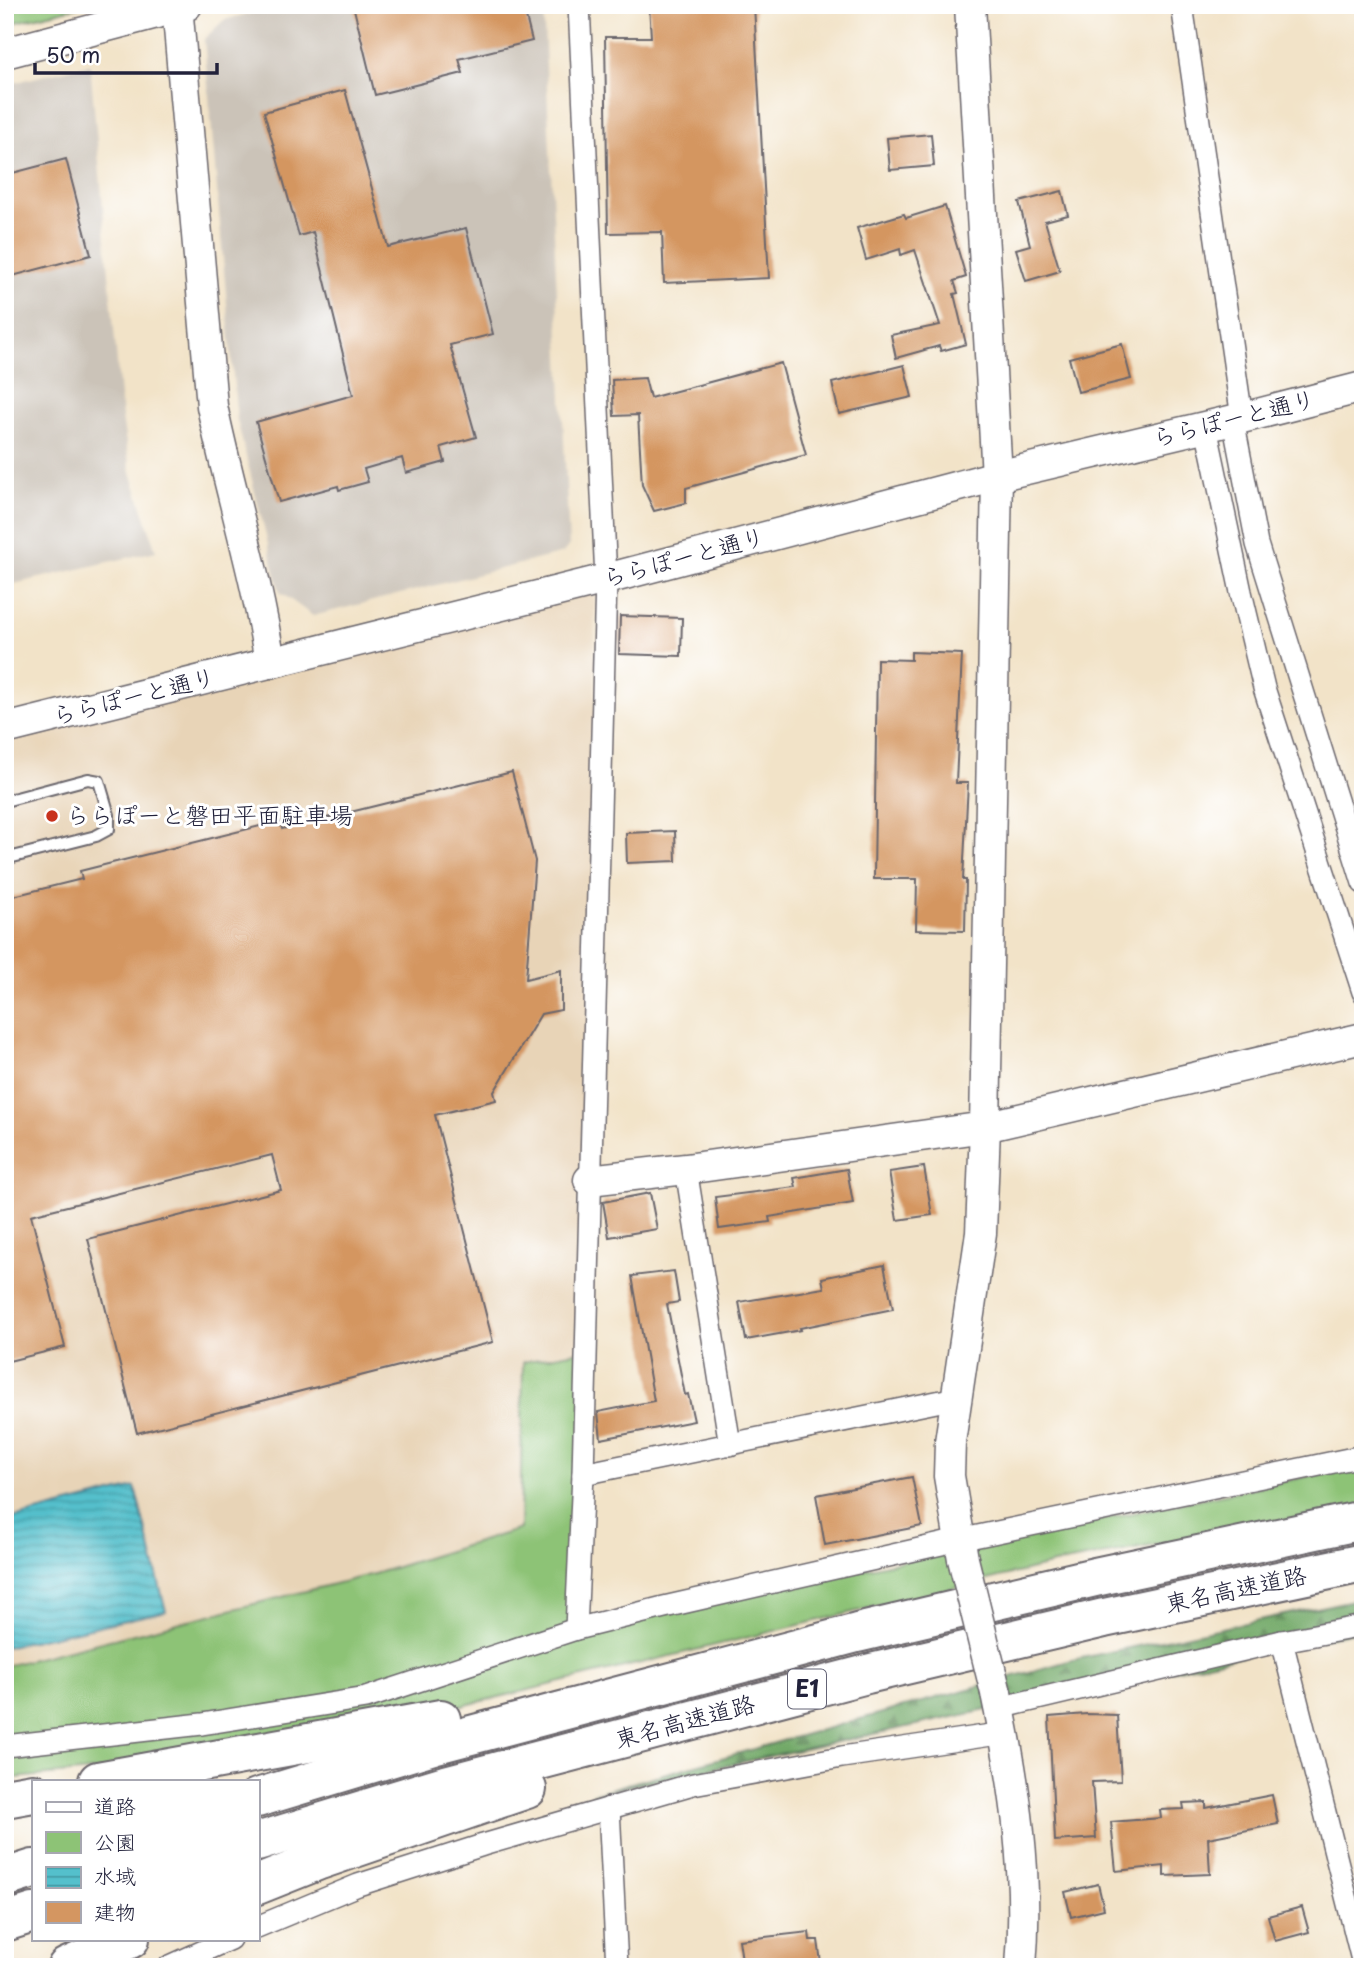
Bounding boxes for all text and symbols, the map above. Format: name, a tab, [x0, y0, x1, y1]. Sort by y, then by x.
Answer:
scale bar	[35, 32, 217, 76]
text: 50 m	[46, 38, 100, 70]
street label: ららぽーと通り	[1148, 379, 1319, 455]
street label: ららぽーと通り	[598, 517, 769, 595]
street label: ららぽーと通り	[48, 657, 219, 733]
place label: ららぽーと磐田平面駐車場	[66, 796, 353, 832]
marker: ららぽーと磐田平面駐車場	[44, 808, 60, 824]
street label: 東名高速道路	[1161, 1555, 1310, 1621]
road number: E1	[788, 1670, 826, 1708]
street label: 東名高速道路	[610, 1684, 759, 1756]
legend	[32, 1780, 259, 1940]
text: 道路	[94, 1789, 136, 1821]
text: 公園	[94, 1825, 136, 1857]
text: 水域	[94, 1859, 136, 1891]
text: 建物	[94, 1895, 136, 1927]

